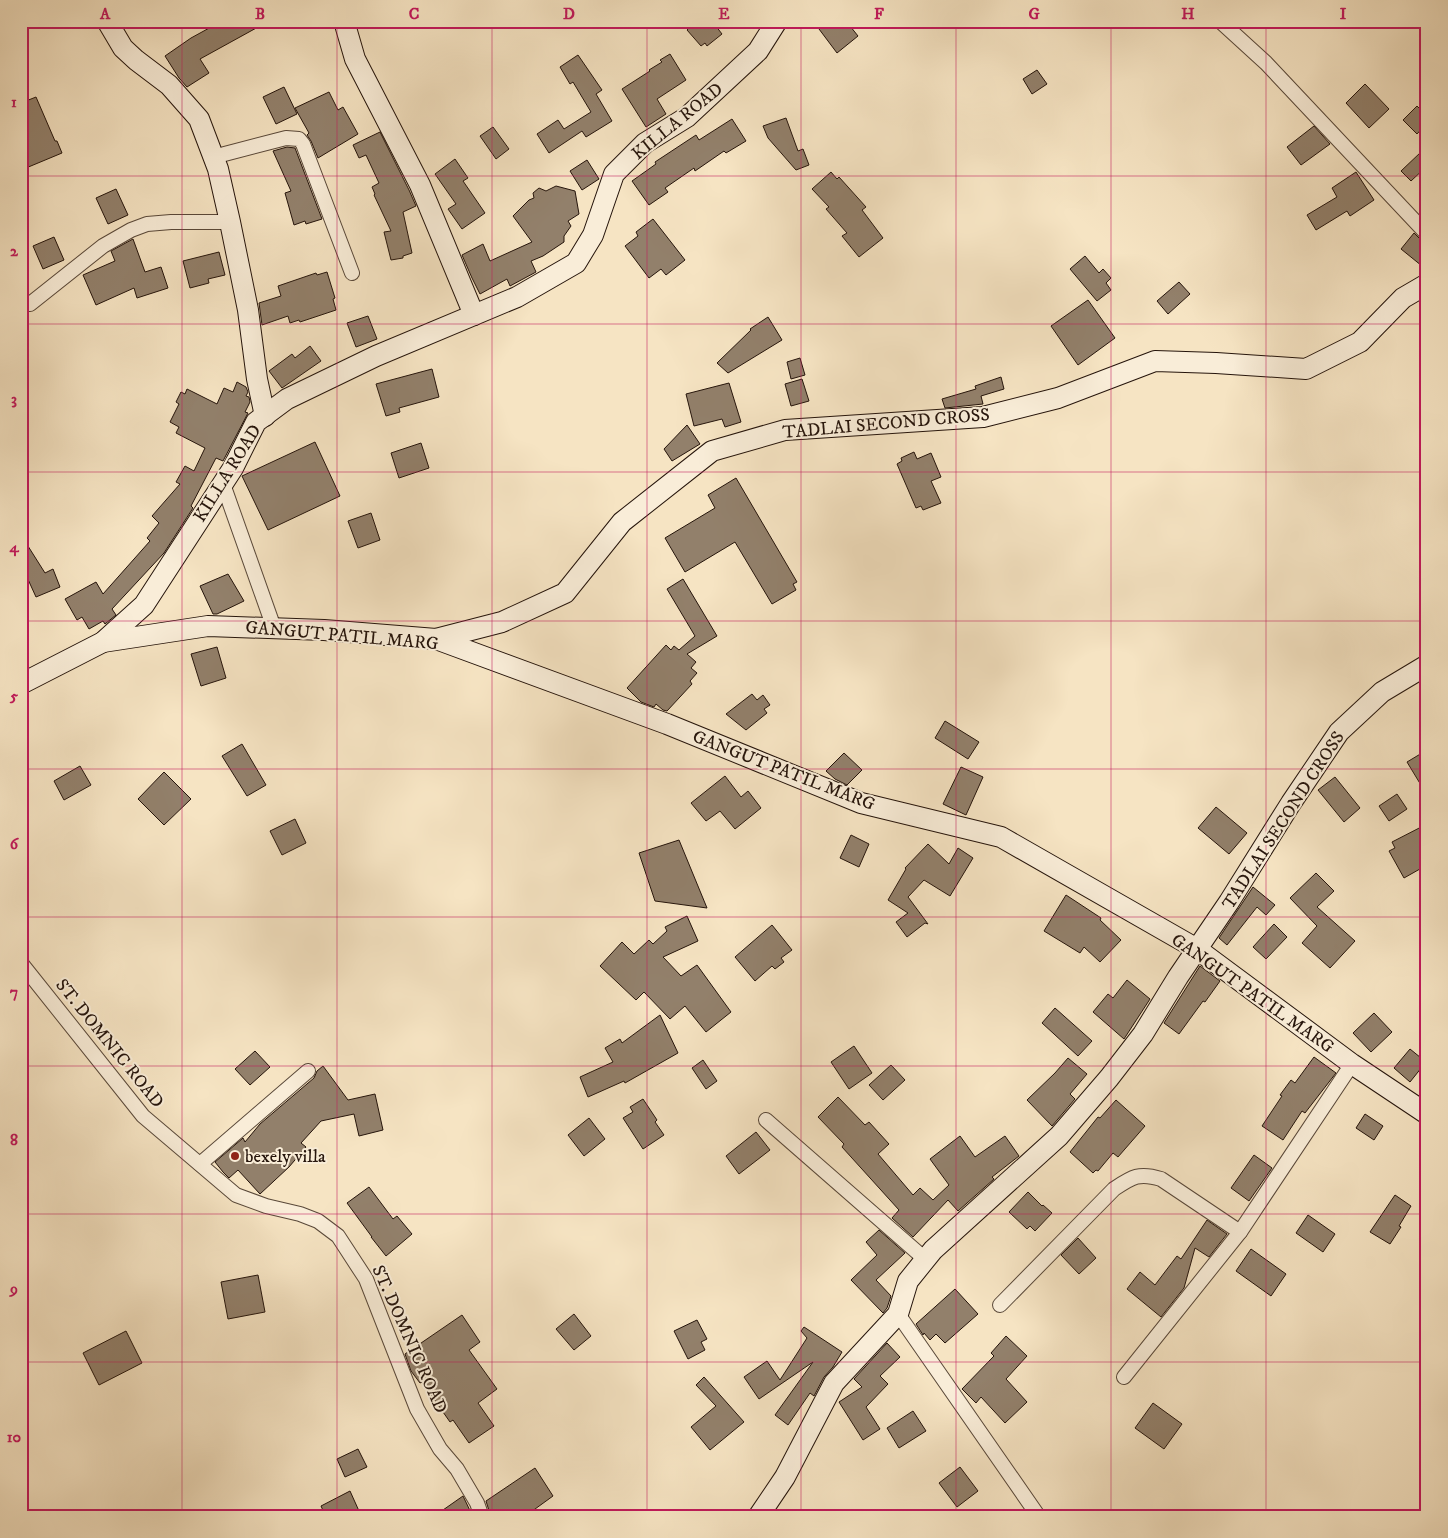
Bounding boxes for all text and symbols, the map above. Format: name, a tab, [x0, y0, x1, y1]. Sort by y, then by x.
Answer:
text: A	[99, 4, 111, 24]
text: B	[255, 4, 265, 24]
text: C	[409, 4, 419, 24]
text: D	[563, 4, 575, 24]
text: E	[718, 4, 730, 24]
text: F	[874, 4, 884, 24]
text: G	[1028, 4, 1040, 24]
text: H	[1181, 4, 1195, 24]
text: I	[1340, 4, 1347, 24]
street label: KILLA ROAD	[628, 78, 728, 165]
text: 1	[11, 92, 17, 112]
text: 2	[10, 241, 19, 261]
text: 3	[11, 389, 17, 409]
street label: TADLAI SECOND CROSS	[782, 404, 991, 444]
street label: KILLA ROAD	[189, 421, 267, 526]
text: 4	[8, 537, 19, 557]
street label: GANGUT PATIL MARG	[244, 617, 440, 655]
text: 5	[9, 686, 18, 706]
street label: GANGUT PATIL MARG	[689, 726, 878, 816]
street label: TADLAI SECOND CROSS	[1218, 727, 1350, 914]
text: 6	[10, 834, 20, 854]
street label: GANGUT PATIL MARG	[1167, 929, 1338, 1059]
street label: ST. DOMNIC ROAD	[50, 975, 168, 1113]
text: 7	[10, 982, 18, 1002]
text: 8	[10, 1130, 18, 1150]
place label: bexely villa	[245, 1146, 326, 1168]
marker: bexely villa	[229, 1150, 241, 1162]
street label: ST. DOMNIC ROAD	[367, 1262, 452, 1417]
text: 9	[9, 1279, 18, 1299]
text: 10	[7, 1427, 22, 1447]

